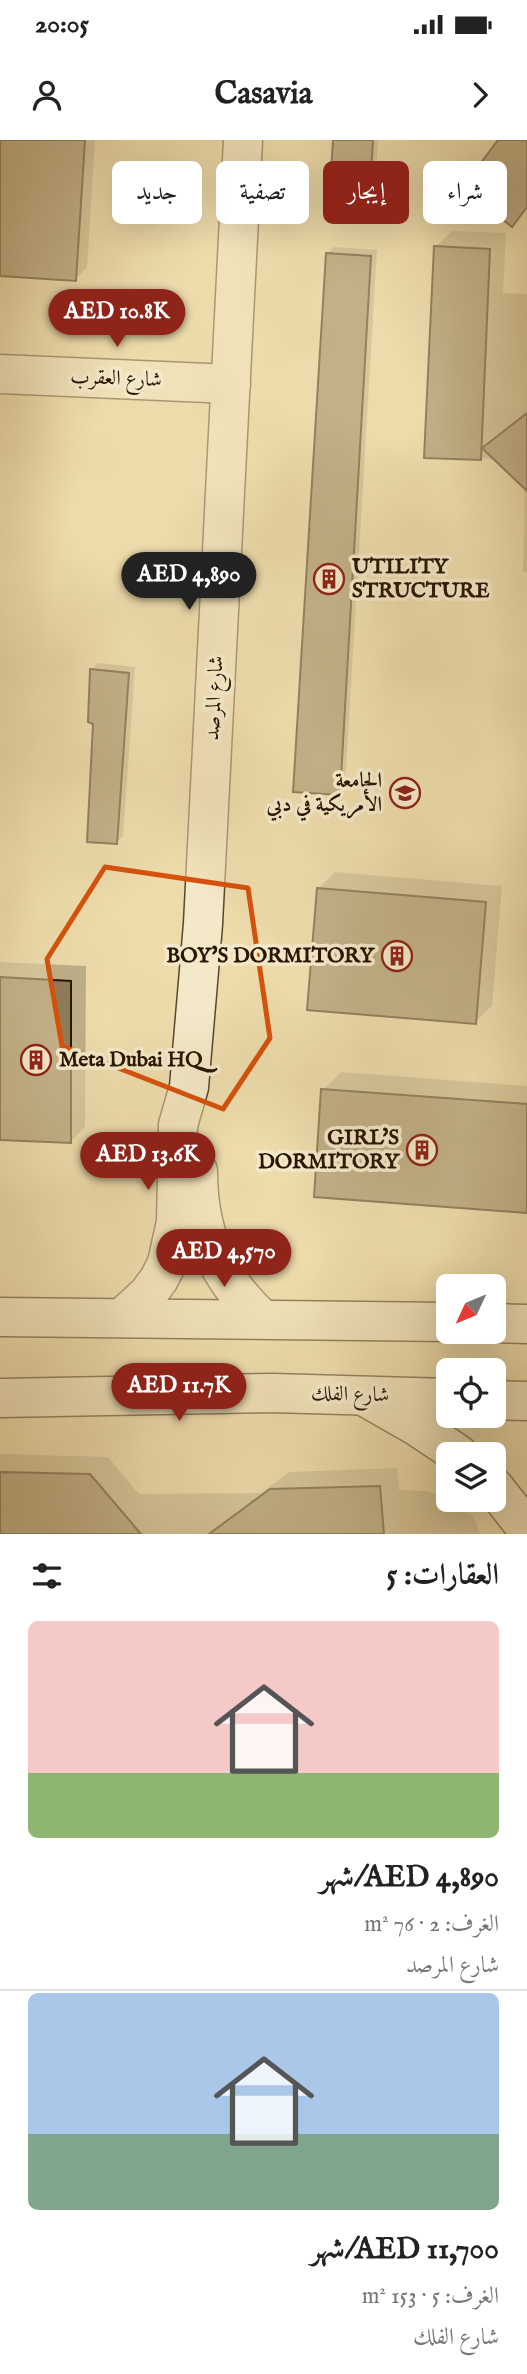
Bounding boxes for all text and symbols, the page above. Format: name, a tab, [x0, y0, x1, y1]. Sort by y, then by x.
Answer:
text: 20:05	[35, 8, 89, 41]
text: Casavia	[215, 74, 313, 115]
icon: person	[28, 76, 66, 114]
icon: forward	[461, 76, 499, 114]
chip: جديد	[112, 161, 202, 224]
chip: تصفية	[216, 161, 309, 224]
chip: إيجار	[323, 161, 409, 224]
chip: شراء	[423, 161, 507, 224]
pin: AED 10.8K	[37, 290, 197, 349]
text: AED 10.8K	[64, 297, 170, 326]
street label: شارع العقرب	[70, 364, 162, 397]
pin: AED 4,890	[109, 552, 269, 612]
place label: UTILITY STRUCTURE	[351, 554, 490, 605]
text: AED 4,890	[137, 560, 241, 589]
building icon: UTILITY STRUCTURE	[312, 562, 346, 596]
street label: شارع المرصد	[199, 655, 234, 741]
place label: الجامعة الأمريكية في دبي	[265, 768, 382, 822]
school or university icon: الجامعة الأمريكية في دبي	[388, 776, 422, 810]
building icon: BOY'S DORMITORY	[380, 939, 414, 973]
place label: BOY'S DORMITORY	[166, 943, 376, 970]
building icon: Meta Dubai HQ	[19, 1043, 53, 1077]
place label: Meta Dubai HQ	[59, 1047, 218, 1074]
place label: GIRL'S DORMITORY	[258, 1125, 401, 1176]
pin: AED 13.6K	[68, 1132, 228, 1192]
building icon: GIRL'S DORMITORY	[405, 1133, 439, 1167]
text: AED 13.6K	[96, 1140, 200, 1169]
pin: AED 4,570	[144, 1230, 304, 1289]
text: AED 4,570	[172, 1237, 276, 1266]
north arrow	[436, 1274, 506, 1344]
map controls	[436, 1274, 506, 1512]
button: locate	[436, 1358, 506, 1428]
pin: AED 11.7K	[99, 1364, 259, 1423]
text: AED 11.7K	[127, 1371, 231, 1400]
street label: شارع الفلك	[310, 1381, 389, 1412]
button: layers	[436, 1442, 506, 1512]
icon: filters	[28, 1557, 66, 1595]
text: العقارات: 5	[386, 1557, 499, 1595]
icon: home	[201, 1666, 327, 1792]
text: AED 4,890/شهر	[320, 1859, 499, 1897]
text: الغرف: 2 · 76 m²	[364, 1910, 499, 1939]
text: شارع المرصد	[406, 1951, 499, 1980]
icon: home	[201, 2038, 327, 2164]
text: AED 11,700/شهر	[310, 2231, 499, 2269]
text: الغرف: 5 · 153 m²	[362, 2282, 499, 2311]
text: شارع الفلك	[413, 2323, 499, 2352]

